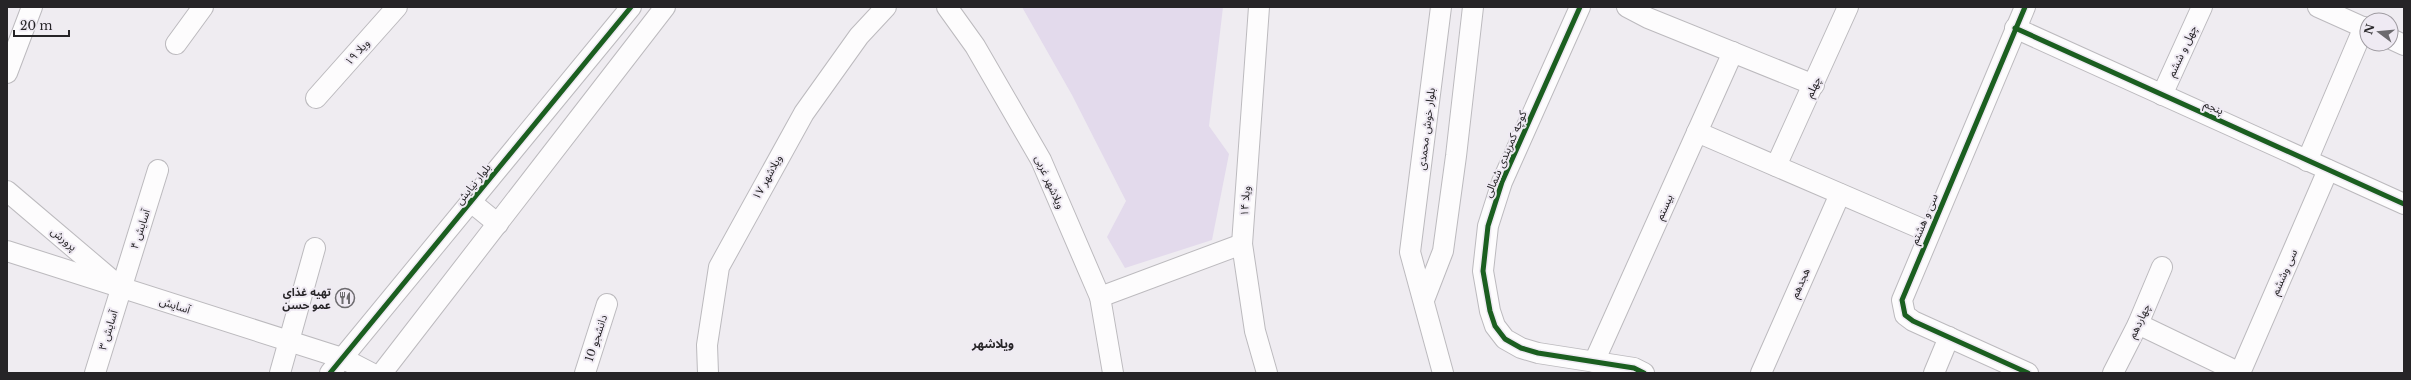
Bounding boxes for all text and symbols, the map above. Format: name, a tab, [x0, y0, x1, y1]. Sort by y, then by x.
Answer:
scale bar	[14, 12, 69, 38]
north arrow	[2359, 12, 2399, 52]
text: 20 m	[20, 18, 52, 33]
street label: چهل و ششم	[2164, 22, 2202, 80]
text: N	[2361, 22, 2378, 36]
street label: ۱۹ ویلا	[342, 36, 373, 68]
street label: چهلم	[1802, 74, 1826, 101]
street label: بلوار خوش محمدی	[1414, 87, 1438, 171]
street label: پنجم	[2201, 96, 2226, 119]
street label: کوچه کمربندی شمالی	[1480, 108, 1531, 200]
street label: ویلاشهر ۱۷	[749, 152, 785, 202]
street label: ویلاشهر غربی	[1032, 153, 1068, 211]
street label: بلوار نیایش	[452, 161, 494, 207]
street label: ۱۴ ویلا	[1237, 185, 1253, 217]
street label: سی و هشتم	[1907, 191, 1943, 247]
street label: بیستم	[1652, 192, 1678, 223]
street label: ۴ آسایش	[127, 207, 153, 251]
street label: پرورش	[47, 224, 80, 255]
street label: سی وششم	[2268, 246, 2302, 298]
street label: هجدهم	[1787, 266, 1815, 301]
place label: تهیه غذای عمو حسن	[282, 285, 331, 312]
restaurant icon: تهیه غذای عمو حسن	[334, 287, 356, 309]
street label: آسایش	[158, 293, 193, 317]
street label: چهاردهم	[2125, 301, 2155, 341]
street label: ۳ آسایش	[95, 308, 121, 352]
street label: دانشجو 10	[582, 313, 610, 363]
district label: ویلاشهر	[971, 336, 1014, 351]

